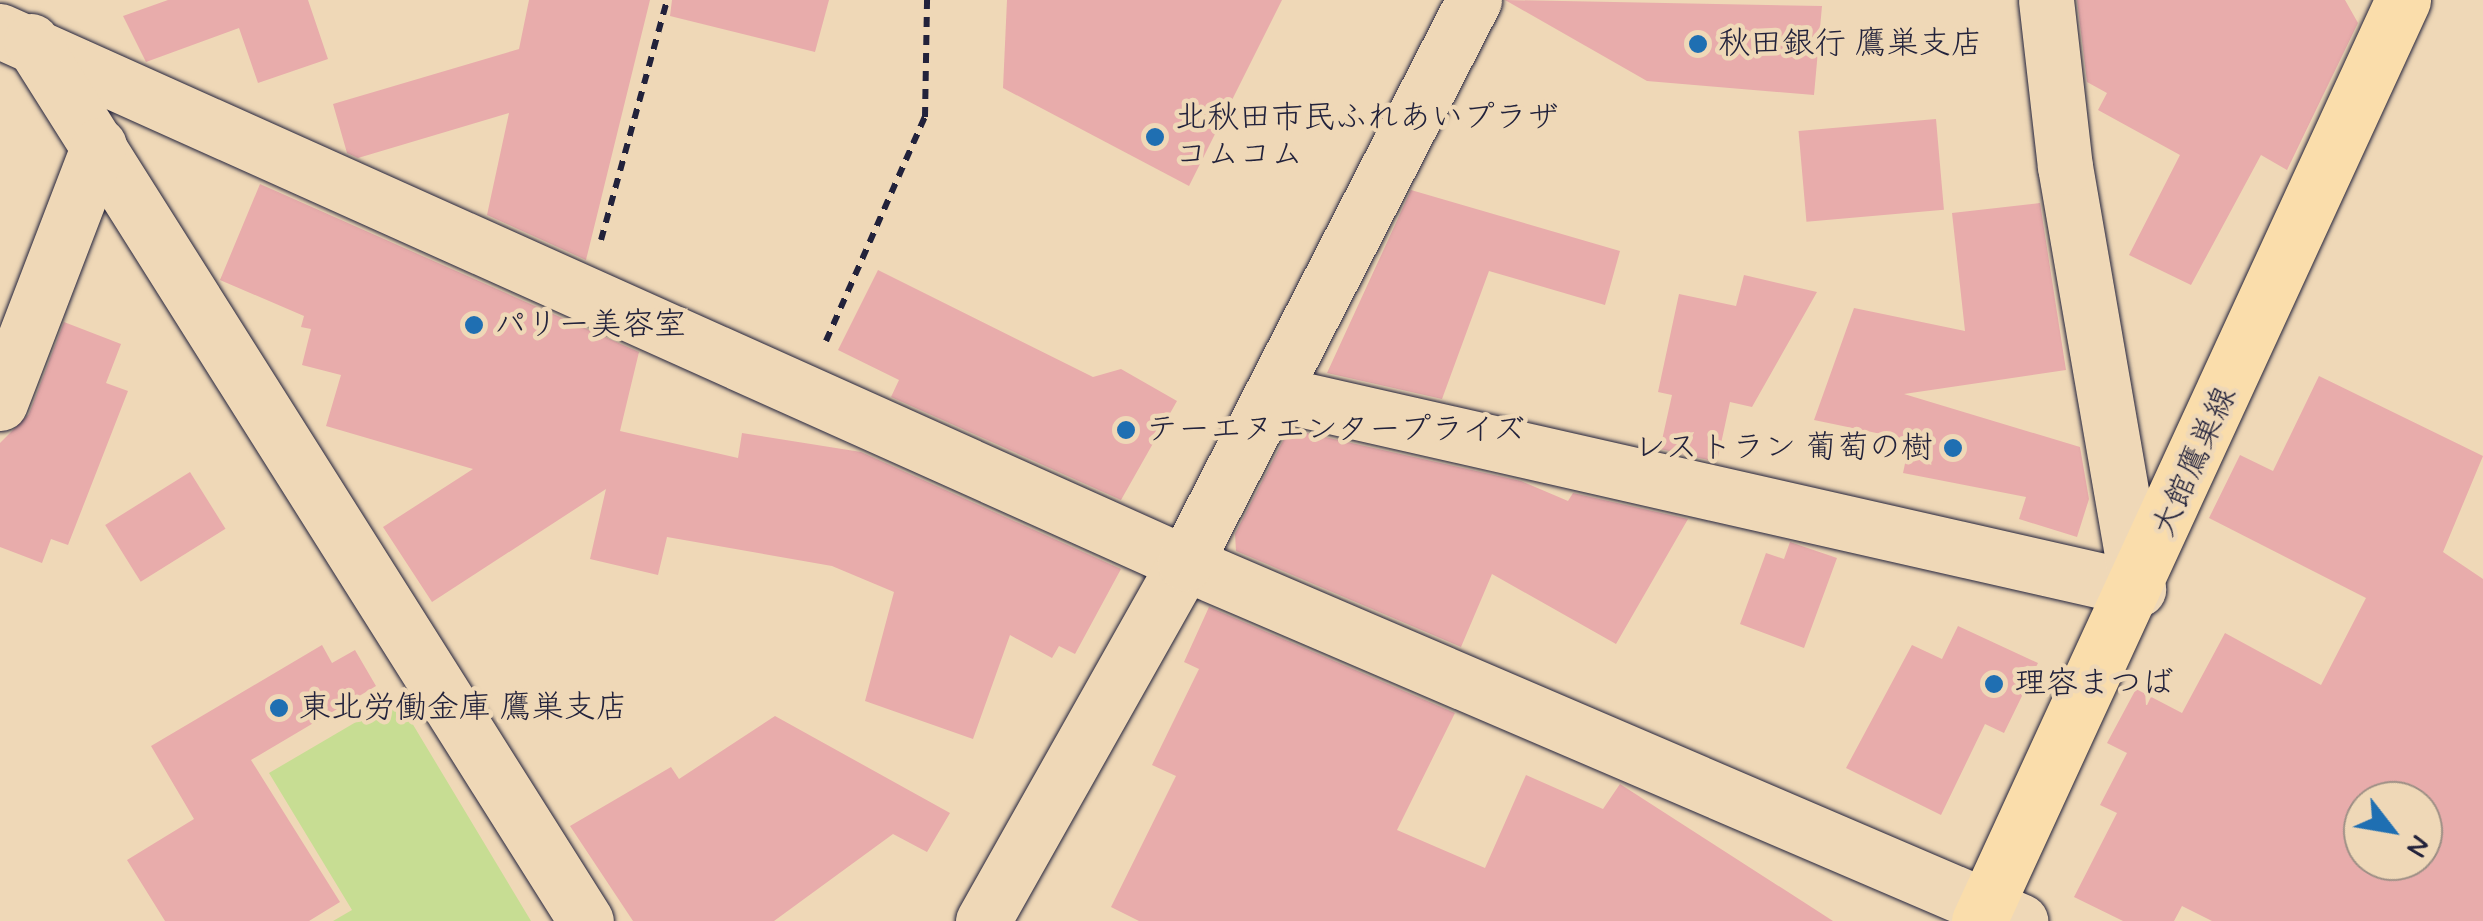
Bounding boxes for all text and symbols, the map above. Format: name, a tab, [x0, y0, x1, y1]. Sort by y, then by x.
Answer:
place label: 秋田銀行 鷹巣支店	[1718, 25, 1983, 63]
marker: 秋田銀行 鷹巣支店	[1687, 33, 1709, 55]
place label: 北秋田市民ふれあいプラザ コムコム	[1175, 100, 1559, 175]
marker: 北秋田市民ふれあいプラザ コムコム	[1144, 126, 1166, 148]
place label: パリー美容室	[494, 306, 686, 344]
marker: パリー美容室	[463, 314, 485, 336]
street label: 大館鷹巣線	[2145, 381, 2245, 543]
place label: テーエヌエンタープライズ	[1146, 411, 1530, 449]
marker: テーエヌエンタープライズ	[1115, 419, 1137, 441]
place label: レストラン 葡萄の樹	[1636, 429, 1933, 467]
marker: レストラン 葡萄の樹	[1942, 437, 1964, 459]
place label: 理容まつば	[2014, 665, 2174, 703]
marker: 理容まつば	[1983, 673, 2005, 695]
place label: 東北労働金庫 鷹巣支店	[299, 689, 628, 727]
marker: 東北労働金庫 鷹巣支店	[268, 697, 290, 719]
north arrow	[2343, 781, 2443, 881]
text: N	[2397, 828, 2438, 863]

